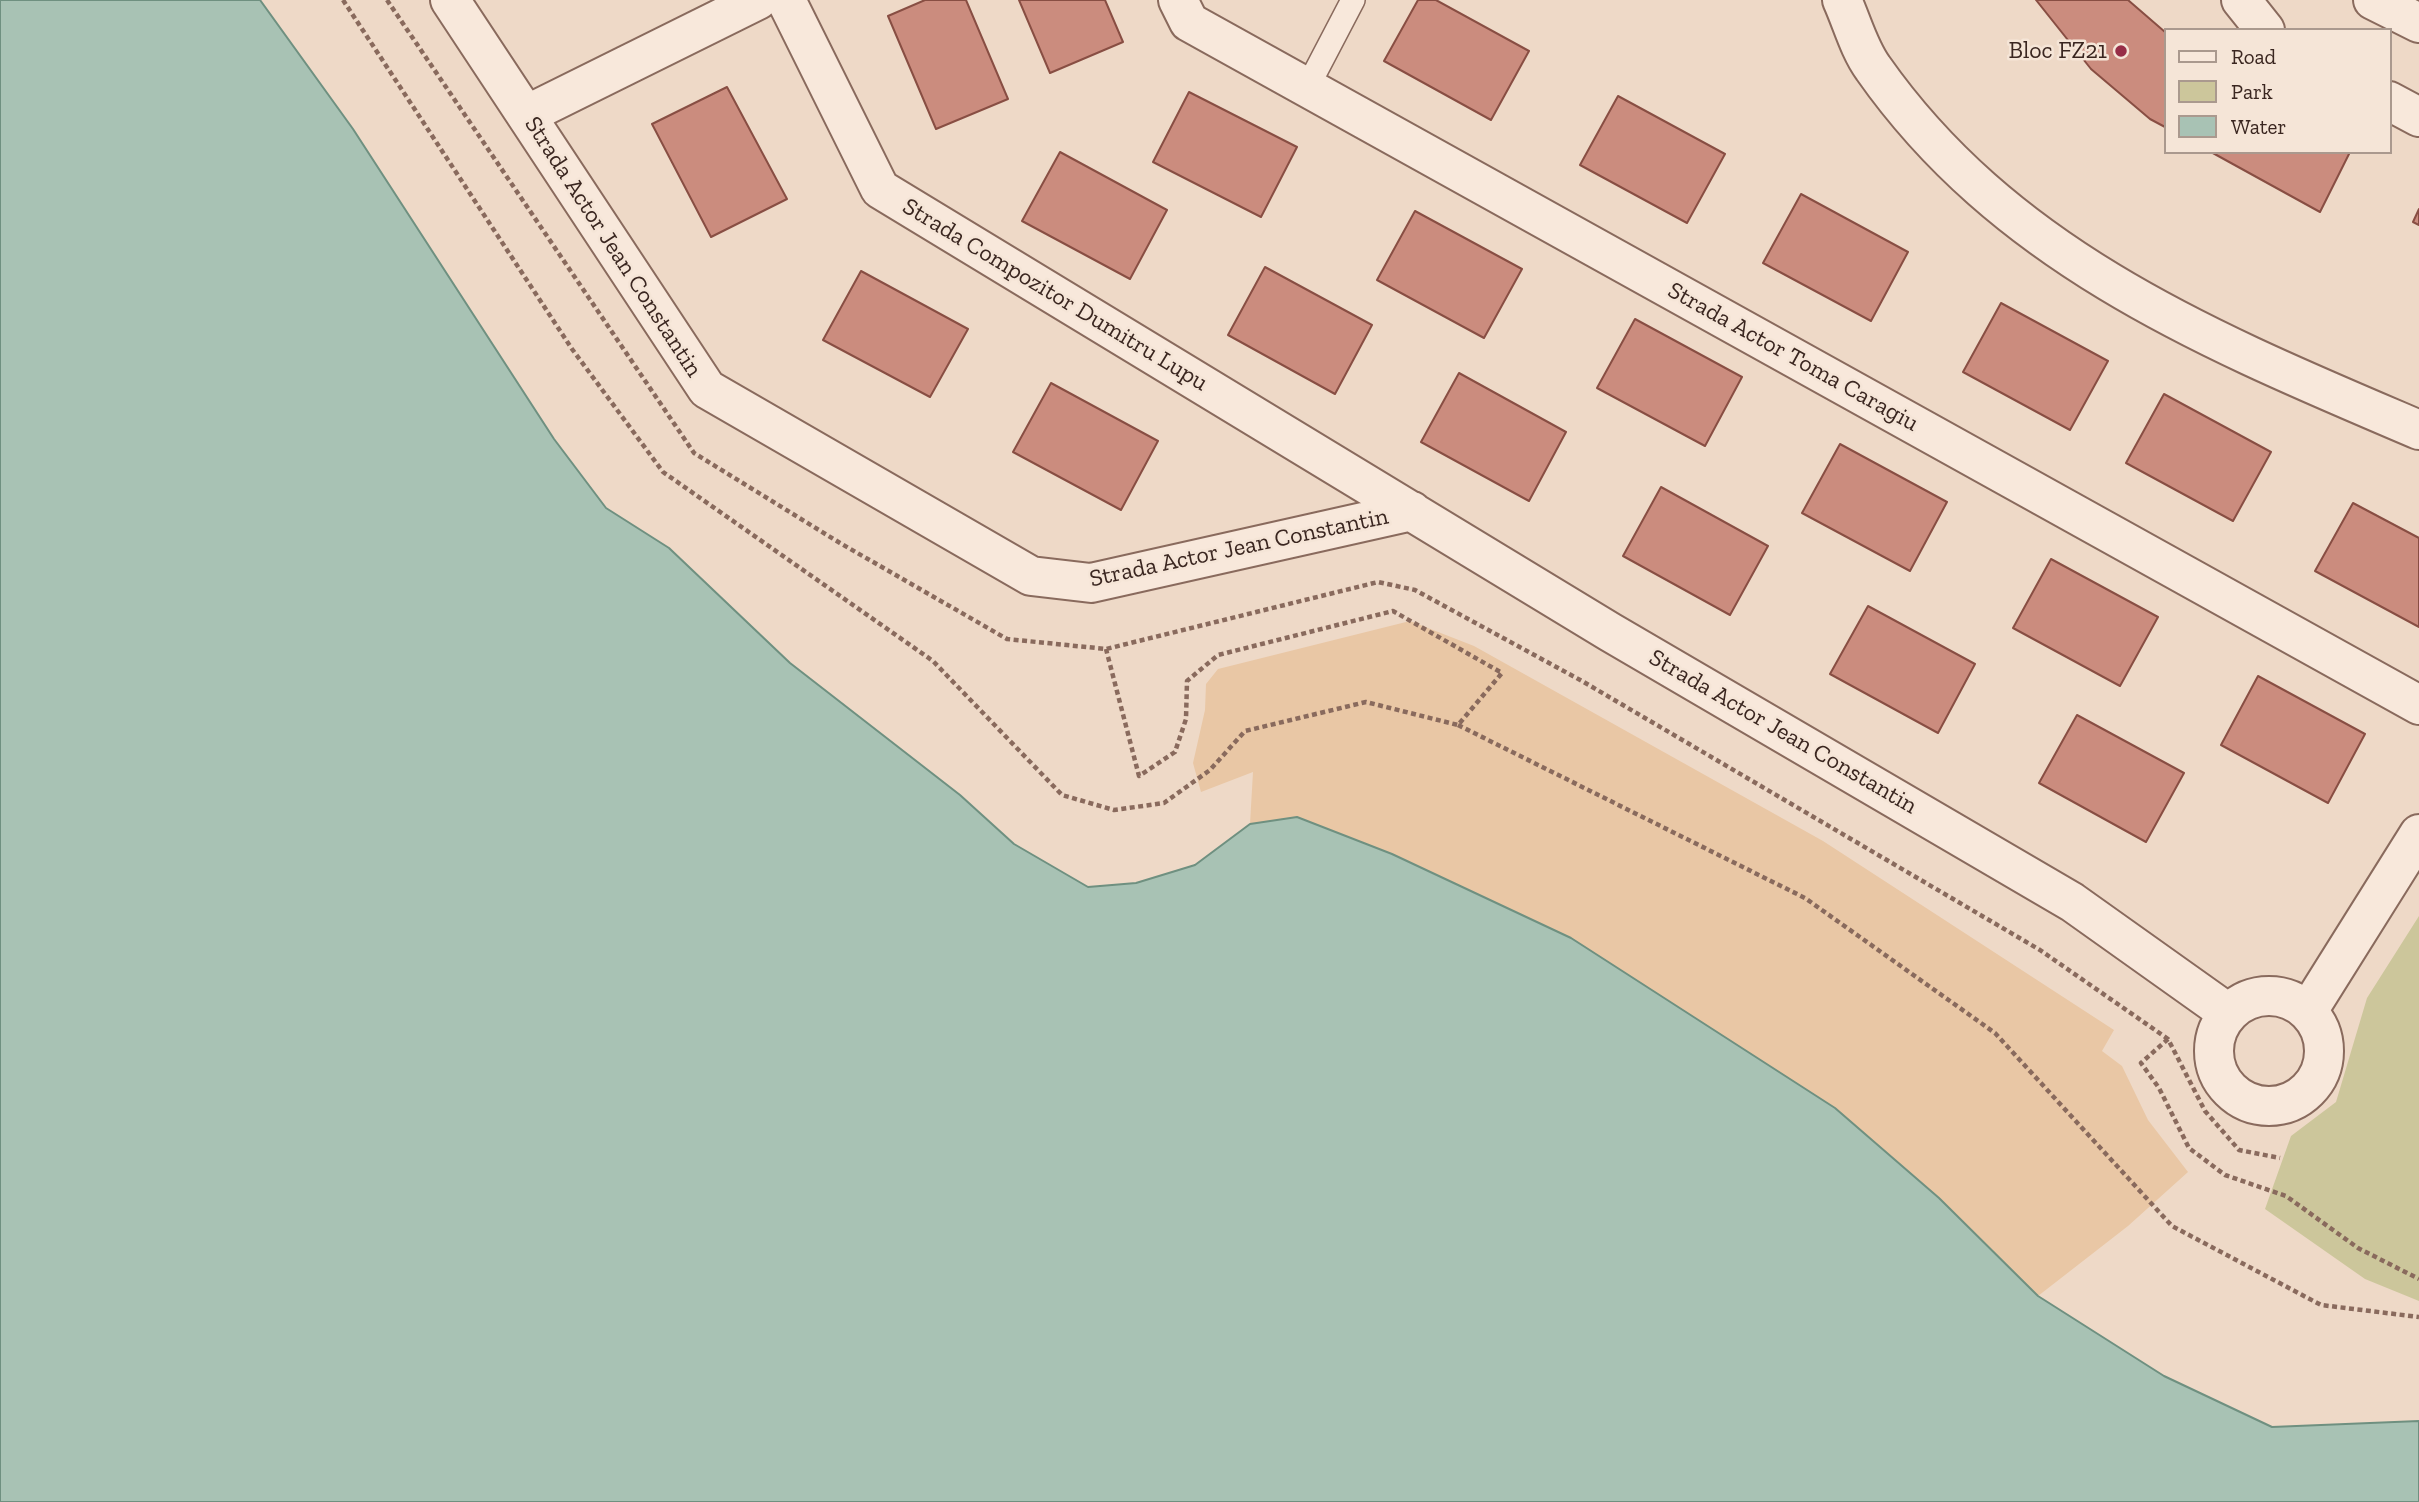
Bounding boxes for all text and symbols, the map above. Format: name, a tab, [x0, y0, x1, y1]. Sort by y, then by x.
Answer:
legend	[2164, 28, 2391, 154]
place label: Bloc FZ21	[2009, 37, 2107, 65]
marker: Bloc FZ21	[2113, 43, 2129, 59]
text: Road	[2231, 44, 2276, 69]
text: Park	[2231, 79, 2273, 104]
street label: Strada Actor Jean Constantin	[518, 111, 708, 383]
text: Water	[2231, 114, 2286, 139]
street label: Strada Compozitor Dumitru Lupu	[897, 192, 1213, 398]
street label: Strada Actor Toma Caragiu	[1663, 276, 1923, 438]
street label: Strada Actor Jean Constantin	[1087, 502, 1391, 594]
street label: Strada Actor Jean Constantin	[1644, 643, 1922, 821]

